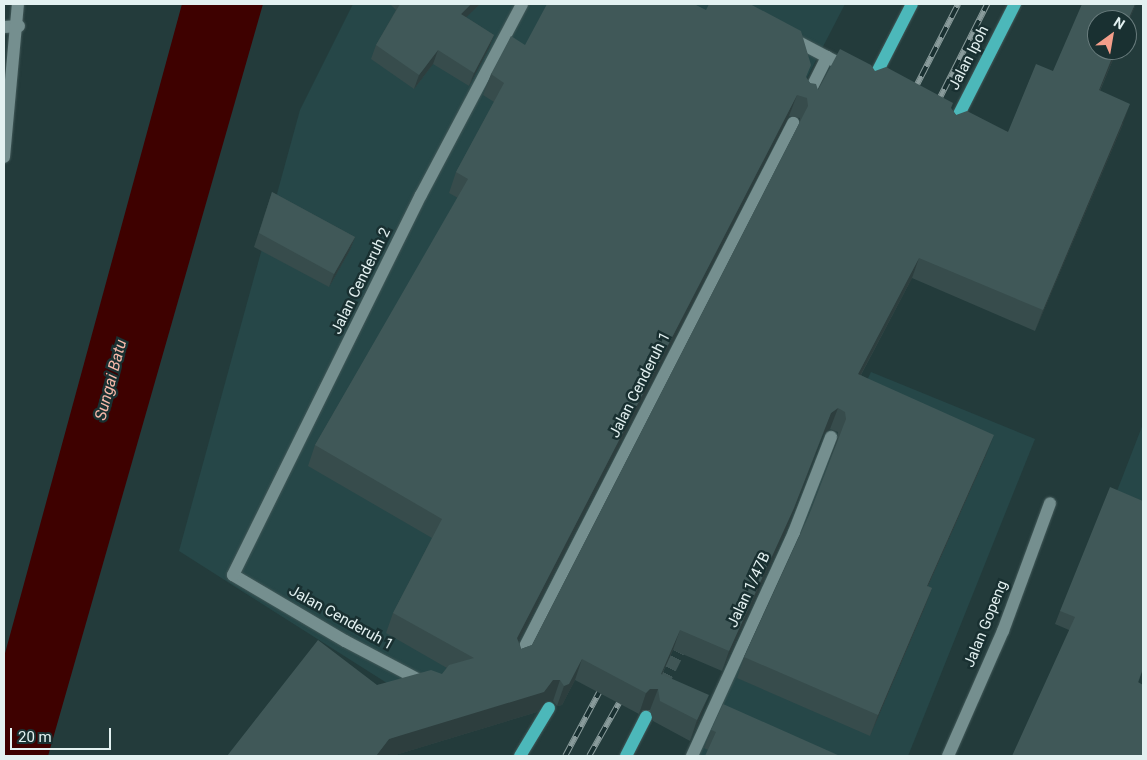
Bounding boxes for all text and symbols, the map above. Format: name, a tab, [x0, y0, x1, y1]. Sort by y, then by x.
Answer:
north arrow	[1087, 10, 1137, 60]
text: N	[1111, 14, 1128, 33]
street label: Jalan Ipoh	[945, 23, 993, 93]
street label: Jalan Cenderuh 2	[327, 225, 395, 337]
street label: Jalan Cenderuh 1	[606, 329, 674, 441]
water label: Sungai Batu	[91, 337, 131, 423]
street label: Jalan 1/47B	[724, 549, 774, 631]
street label: Jalan Gopeng	[960, 578, 1012, 670]
street label: Jalan Cenderuh 1	[286, 582, 396, 654]
scale bar	[12, 718, 114, 750]
text: 20 m	[18, 728, 52, 746]

